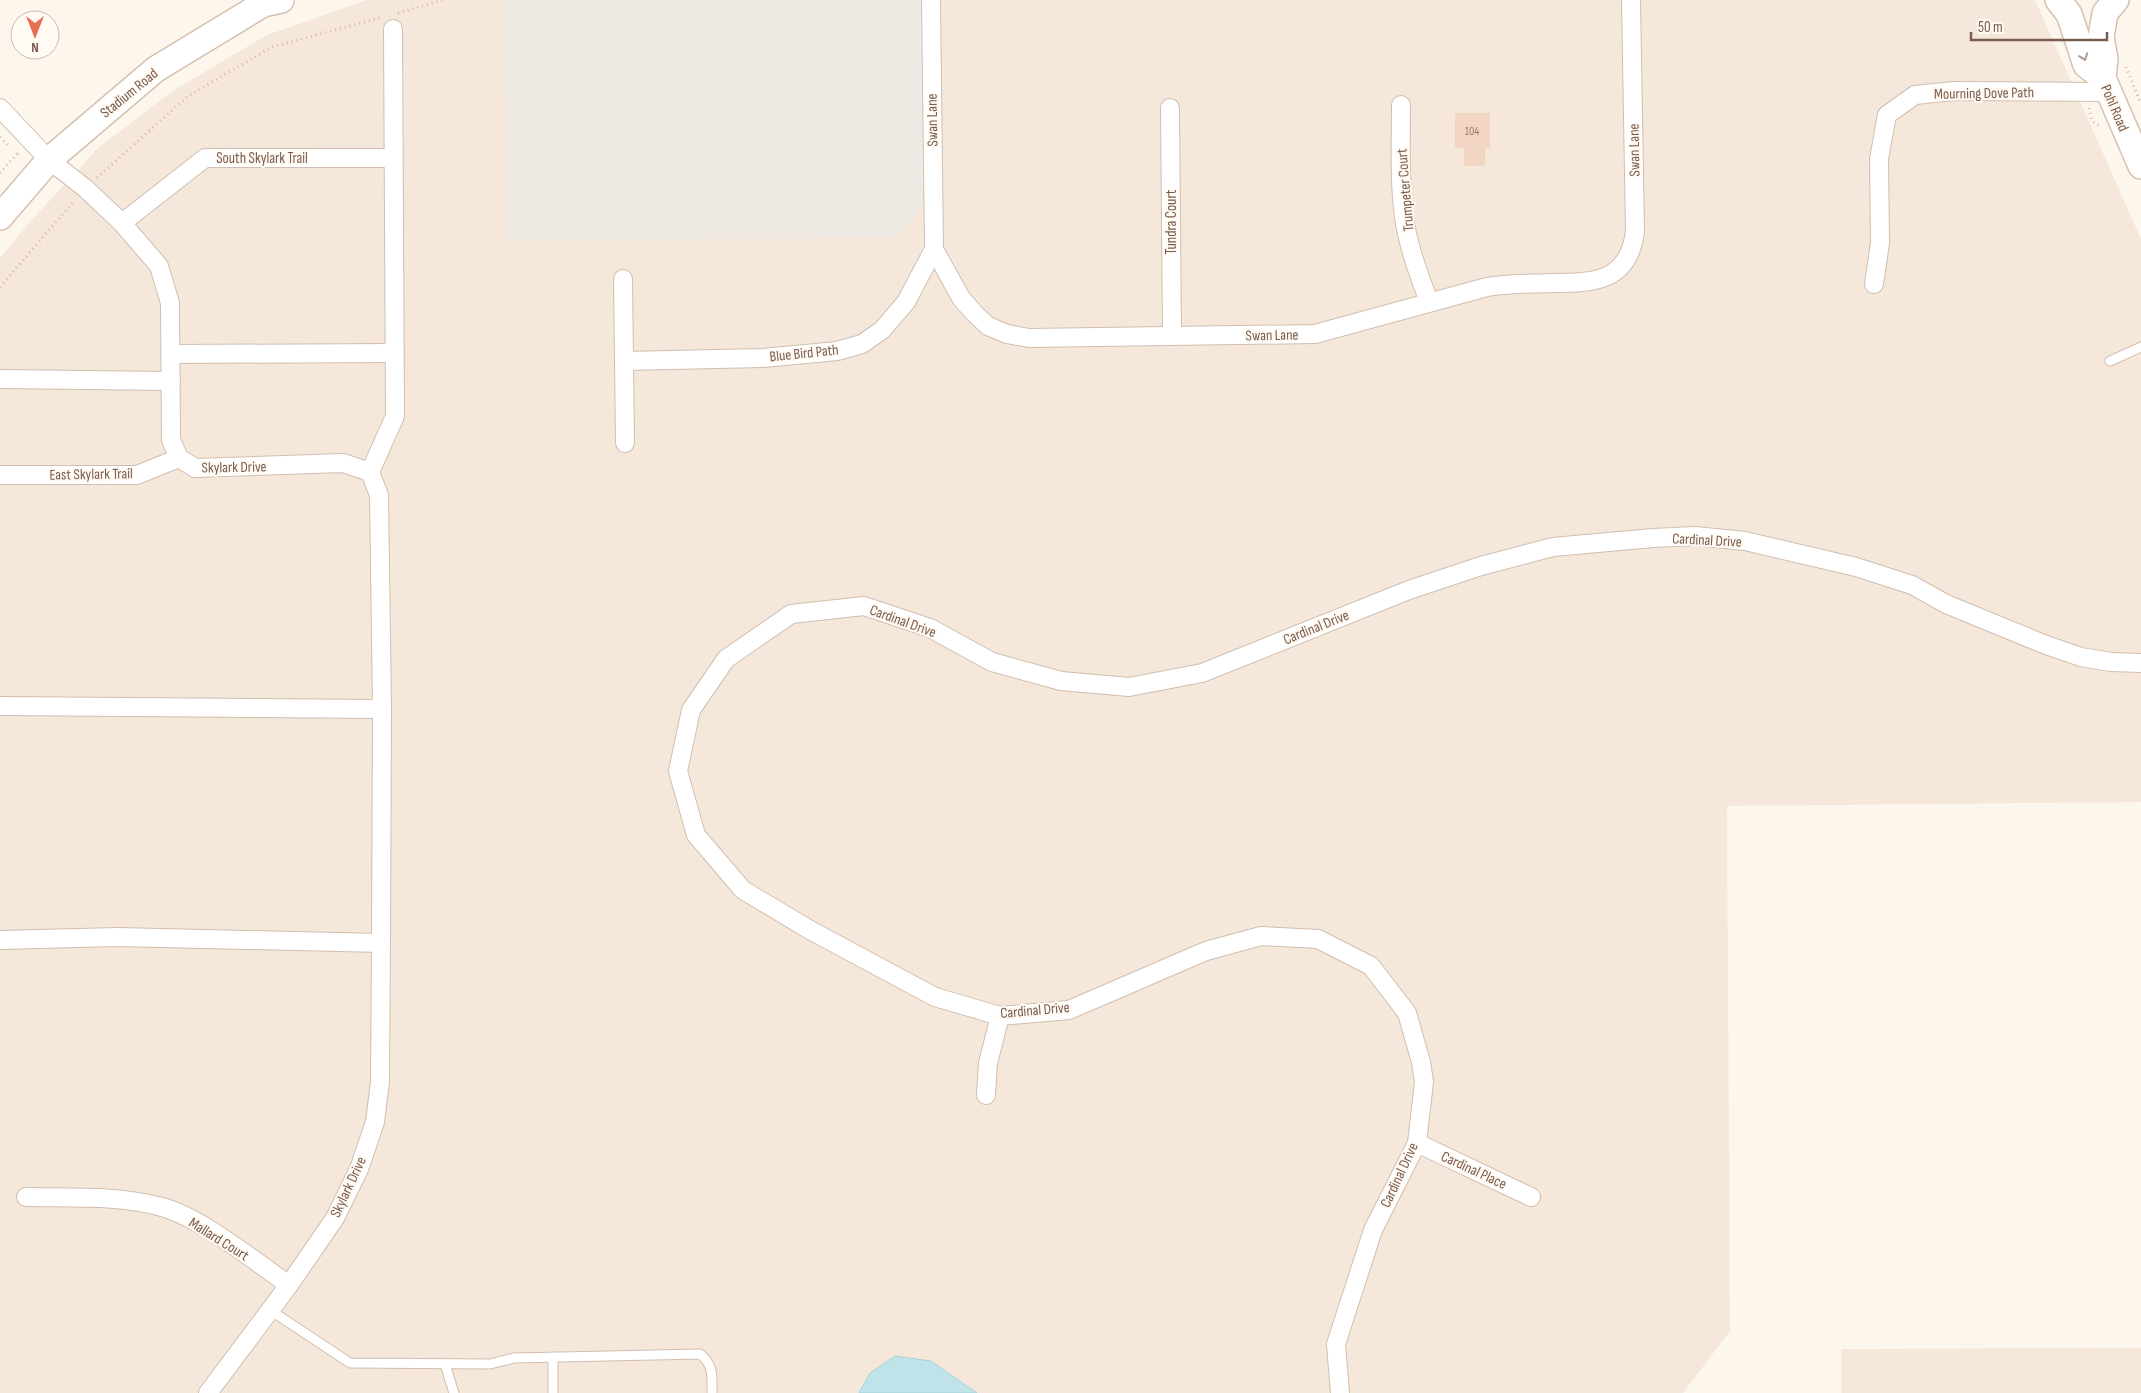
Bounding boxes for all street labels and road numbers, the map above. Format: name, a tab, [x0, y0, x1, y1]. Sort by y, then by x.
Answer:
street label: Stadium Road	[97, 64, 162, 122]
street label: Pohl Road	[2096, 82, 2133, 135]
street label: Mourning Dove Path	[1934, 83, 2034, 104]
street label: Swan Lane	[923, 93, 942, 147]
street label: Swan Lane	[1625, 123, 1644, 177]
street label: Trumpeter Court	[1392, 147, 1419, 232]
street label: South Skylark Trail	[216, 149, 308, 168]
street label: Tundra Court	[1162, 189, 1181, 254]
street label: Swan Lane	[1245, 326, 1299, 345]
street label: Blue Bird Path	[769, 340, 839, 367]
street label: Skylark Drive	[201, 457, 267, 478]
street label: East Skylark Trail	[49, 464, 133, 485]
street label: Cardinal Drive	[1672, 529, 1742, 552]
street label: Cardinal Drive	[867, 601, 939, 642]
street label: Cardinal Drive	[1280, 606, 1352, 649]
street label: Cardinal Drive	[1000, 998, 1070, 1023]
street label: Cardinal Drive	[1376, 1140, 1423, 1211]
street label: Cardinal Place	[1438, 1147, 1510, 1194]
street label: Skylark Drive	[326, 1154, 371, 1221]
street label: Mallard Court	[185, 1213, 253, 1266]

